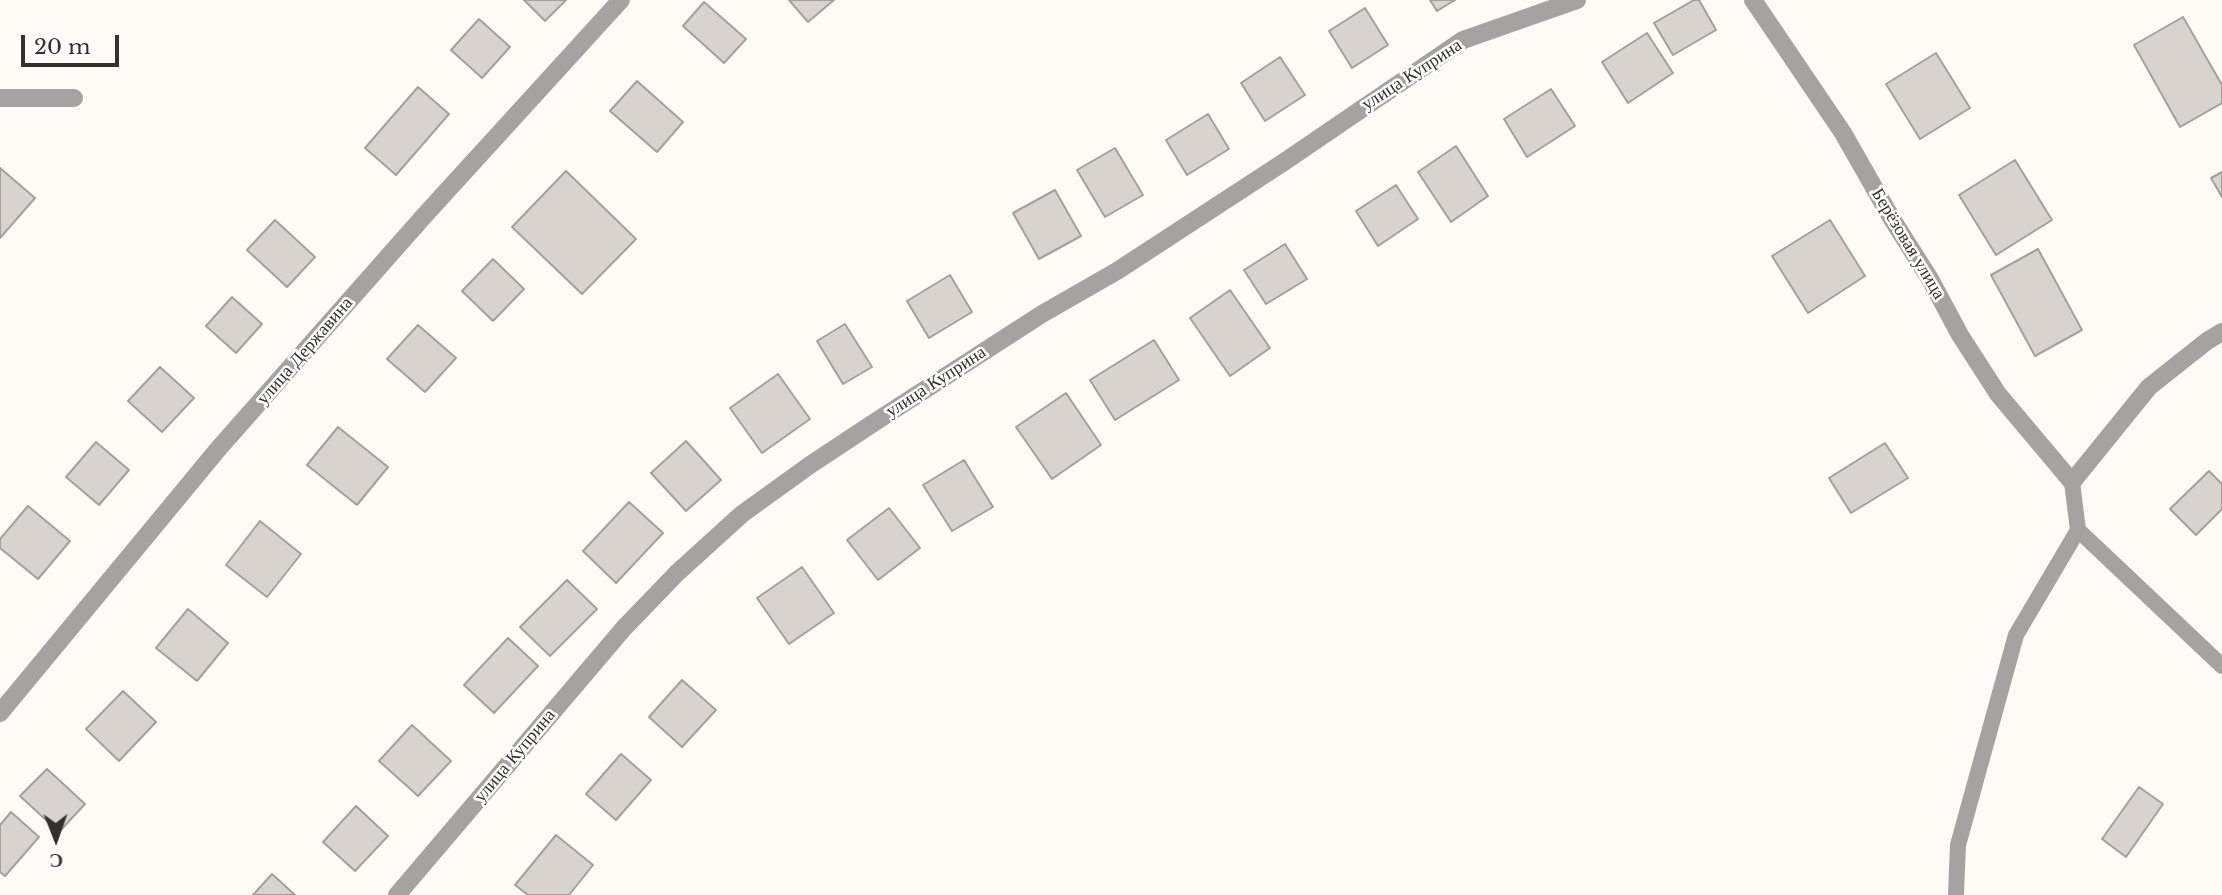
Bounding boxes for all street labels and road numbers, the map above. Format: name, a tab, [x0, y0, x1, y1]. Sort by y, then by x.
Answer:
street label: улица Куприна	[1358, 35, 1466, 115]
street label: Берёзовая улица	[1866, 185, 1950, 303]
street label: улица Державина	[252, 293, 358, 409]
street label: улица Куприна	[882, 342, 990, 422]
street label: улица Куприна	[470, 705, 560, 807]

